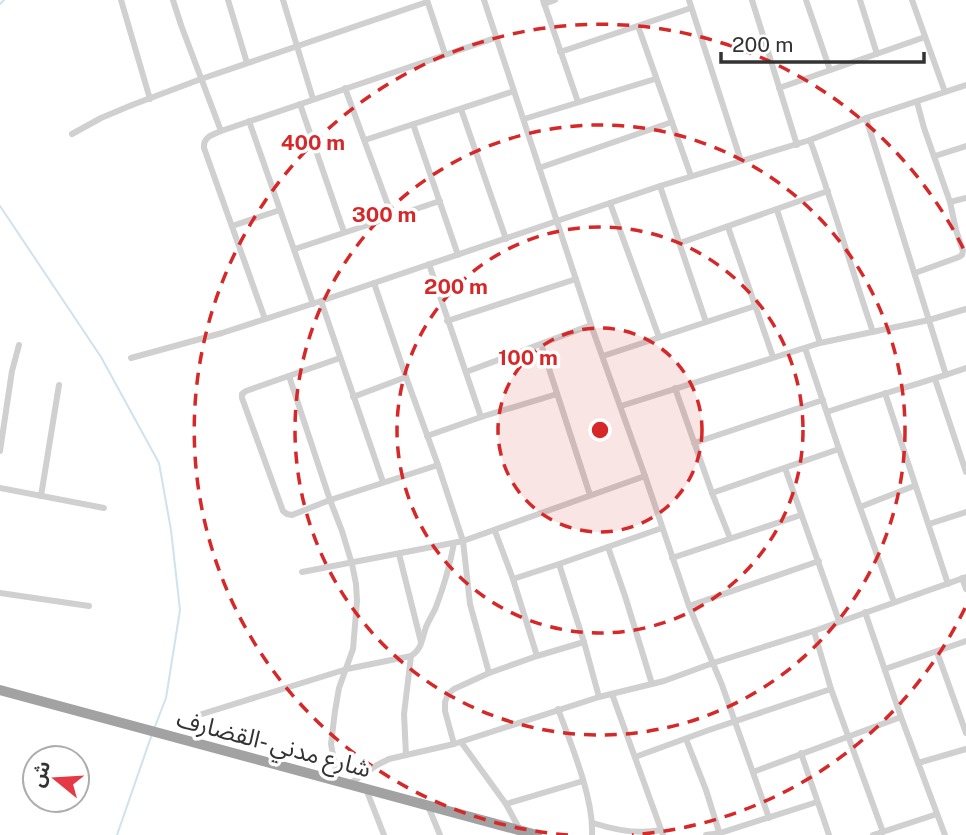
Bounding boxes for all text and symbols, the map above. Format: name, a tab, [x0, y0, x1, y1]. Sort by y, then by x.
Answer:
scale bar	[721, 21, 924, 65]
text: 200 m	[732, 32, 793, 57]
text: 400 m	[281, 130, 345, 155]
text: 300 m	[352, 202, 416, 227]
text: 200 m	[424, 274, 488, 299]
text: 100 m	[498, 345, 558, 370]
centre of rings	[588, 418, 612, 442]
street label: شارع مدني -القضارف	[173, 704, 374, 788]
north arrow	[21, 744, 91, 814]
text: ش	[25, 758, 54, 790]

